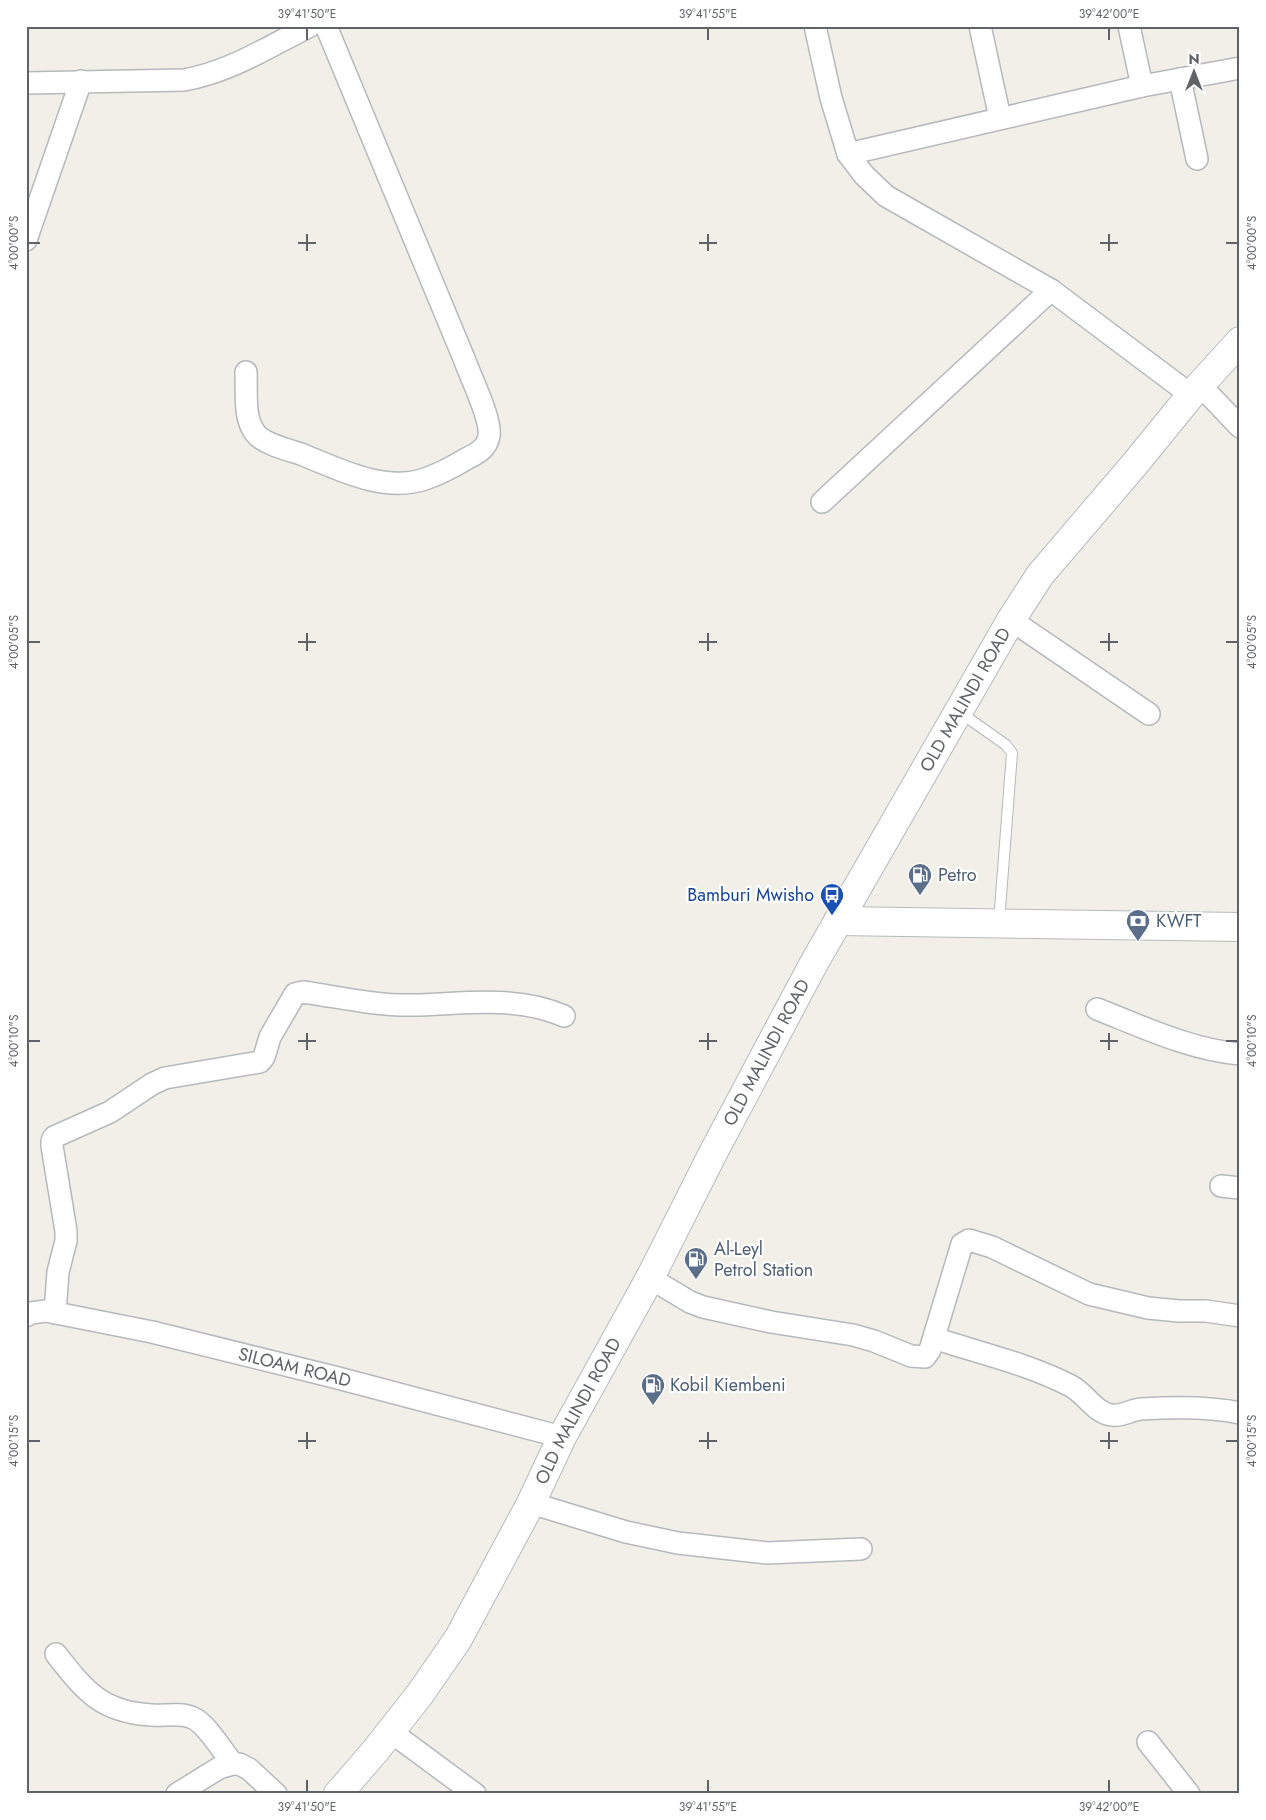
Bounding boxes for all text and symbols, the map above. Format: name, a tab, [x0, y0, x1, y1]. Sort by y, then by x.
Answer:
text: 39°41'50"E	[278, 5, 336, 23]
text: 39°41'55"E	[679, 5, 737, 23]
text: 39°42'00"E	[1079, 5, 1139, 23]
north arrow	[1168, 48, 1218, 98]
text: N	[1188, 49, 1200, 69]
text: 4°00'00"S	[5, 215, 23, 270]
text: 4°00'00"S	[1243, 215, 1261, 270]
text: 4°00'05"S	[5, 614, 23, 669]
text: 4°00'05"S	[1243, 614, 1261, 669]
street label: OLD MALINDI ROAD	[913, 623, 1017, 777]
fuel station icon: Petro	[907, 862, 933, 896]
place label: Petro	[938, 862, 977, 888]
place label: Bamburi Mwisho	[687, 882, 814, 908]
bus stop icon: Bamburi Mwisho	[819, 882, 845, 916]
bank icon: KWFT	[1125, 908, 1151, 942]
place label: KWFT	[1156, 908, 1202, 934]
street label: OLD MALINDI ROAD	[717, 974, 816, 1131]
text: 4°00'10"S	[5, 1014, 23, 1067]
text: 4°00'10"S	[1243, 1014, 1261, 1067]
place label: Al-Leyl Petrol Station	[714, 1236, 813, 1283]
fuel station icon: Al-Leyl Petrol Station	[683, 1246, 709, 1280]
street label: OLD MALINDI ROAD	[529, 1333, 628, 1489]
street label: SILOAM ROAD	[236, 1341, 354, 1394]
fuel station icon: Kobil Kiembeni	[640, 1372, 666, 1406]
place label: Kobil Kiembeni	[670, 1372, 786, 1398]
text: 4°00'15"S	[5, 1414, 23, 1467]
text: 4°00'15"S	[1243, 1414, 1261, 1467]
text: 39°41'50"E	[278, 1798, 336, 1816]
text: 39°41'55"E	[679, 1798, 737, 1816]
text: 39°42'00"E	[1079, 1798, 1139, 1816]

